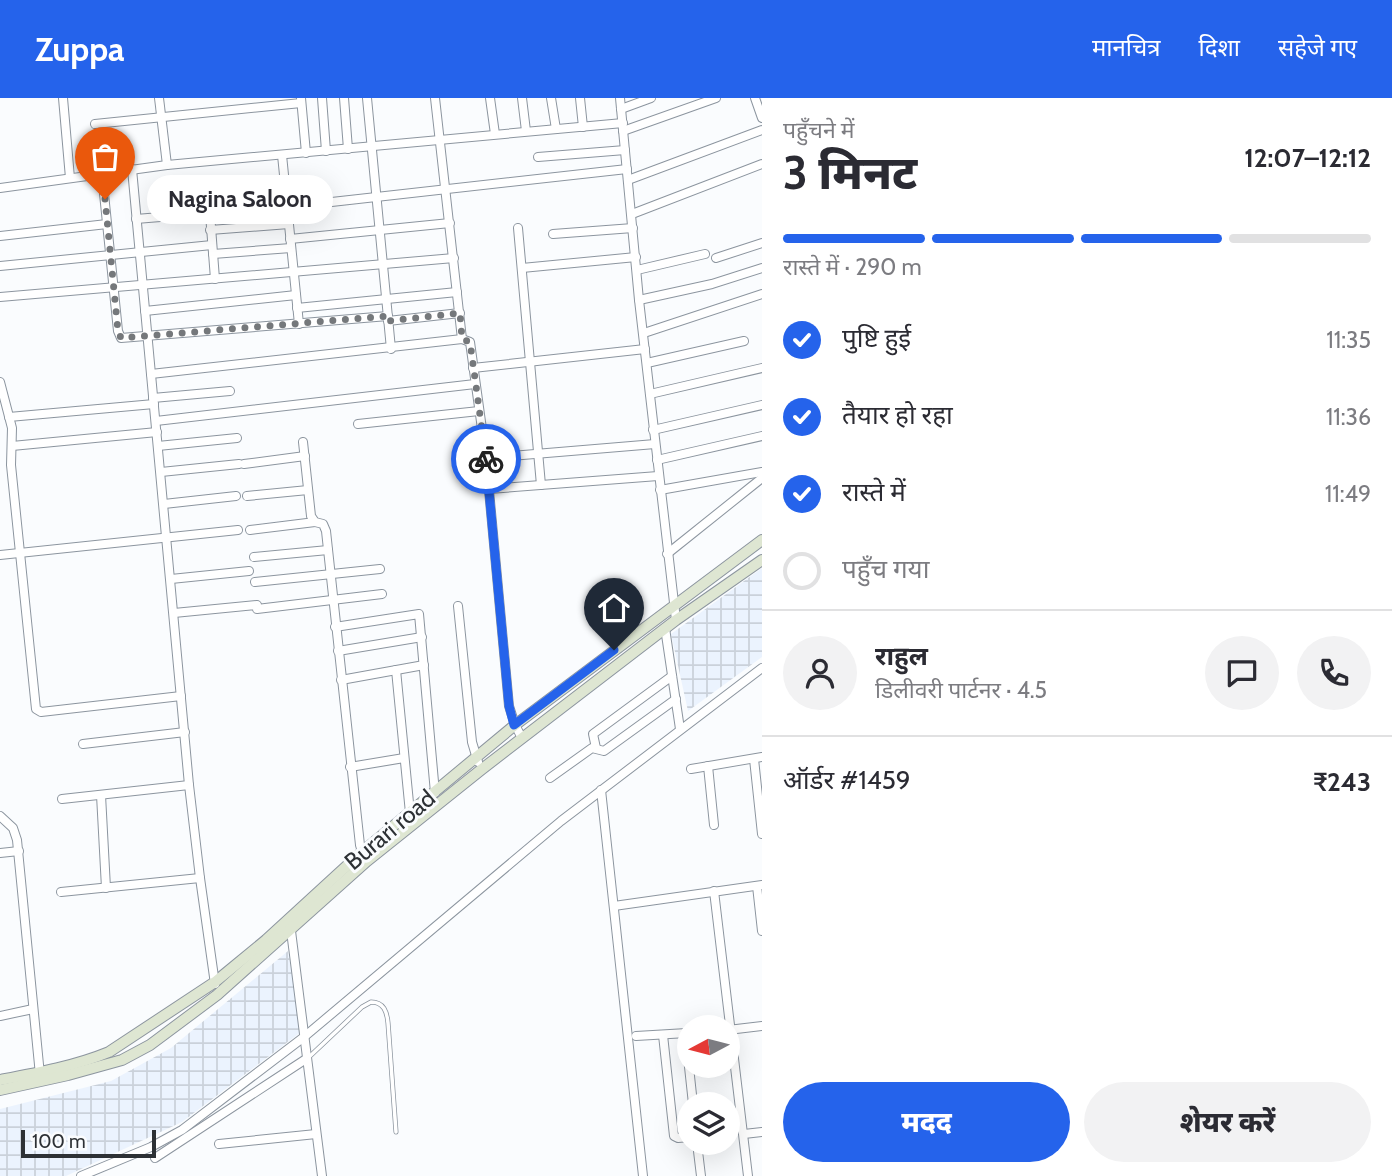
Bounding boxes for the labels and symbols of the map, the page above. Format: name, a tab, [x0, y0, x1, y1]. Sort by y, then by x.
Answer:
pin	[75, 127, 135, 199]
callout: Nagina Saloon	[147, 174, 332, 224]
courier	[451, 424, 521, 494]
pin	[584, 578, 644, 650]
street label: Burari road	[339, 783, 441, 876]
north arrow	[677, 1015, 740, 1078]
scale bar	[21, 1127, 156, 1159]

